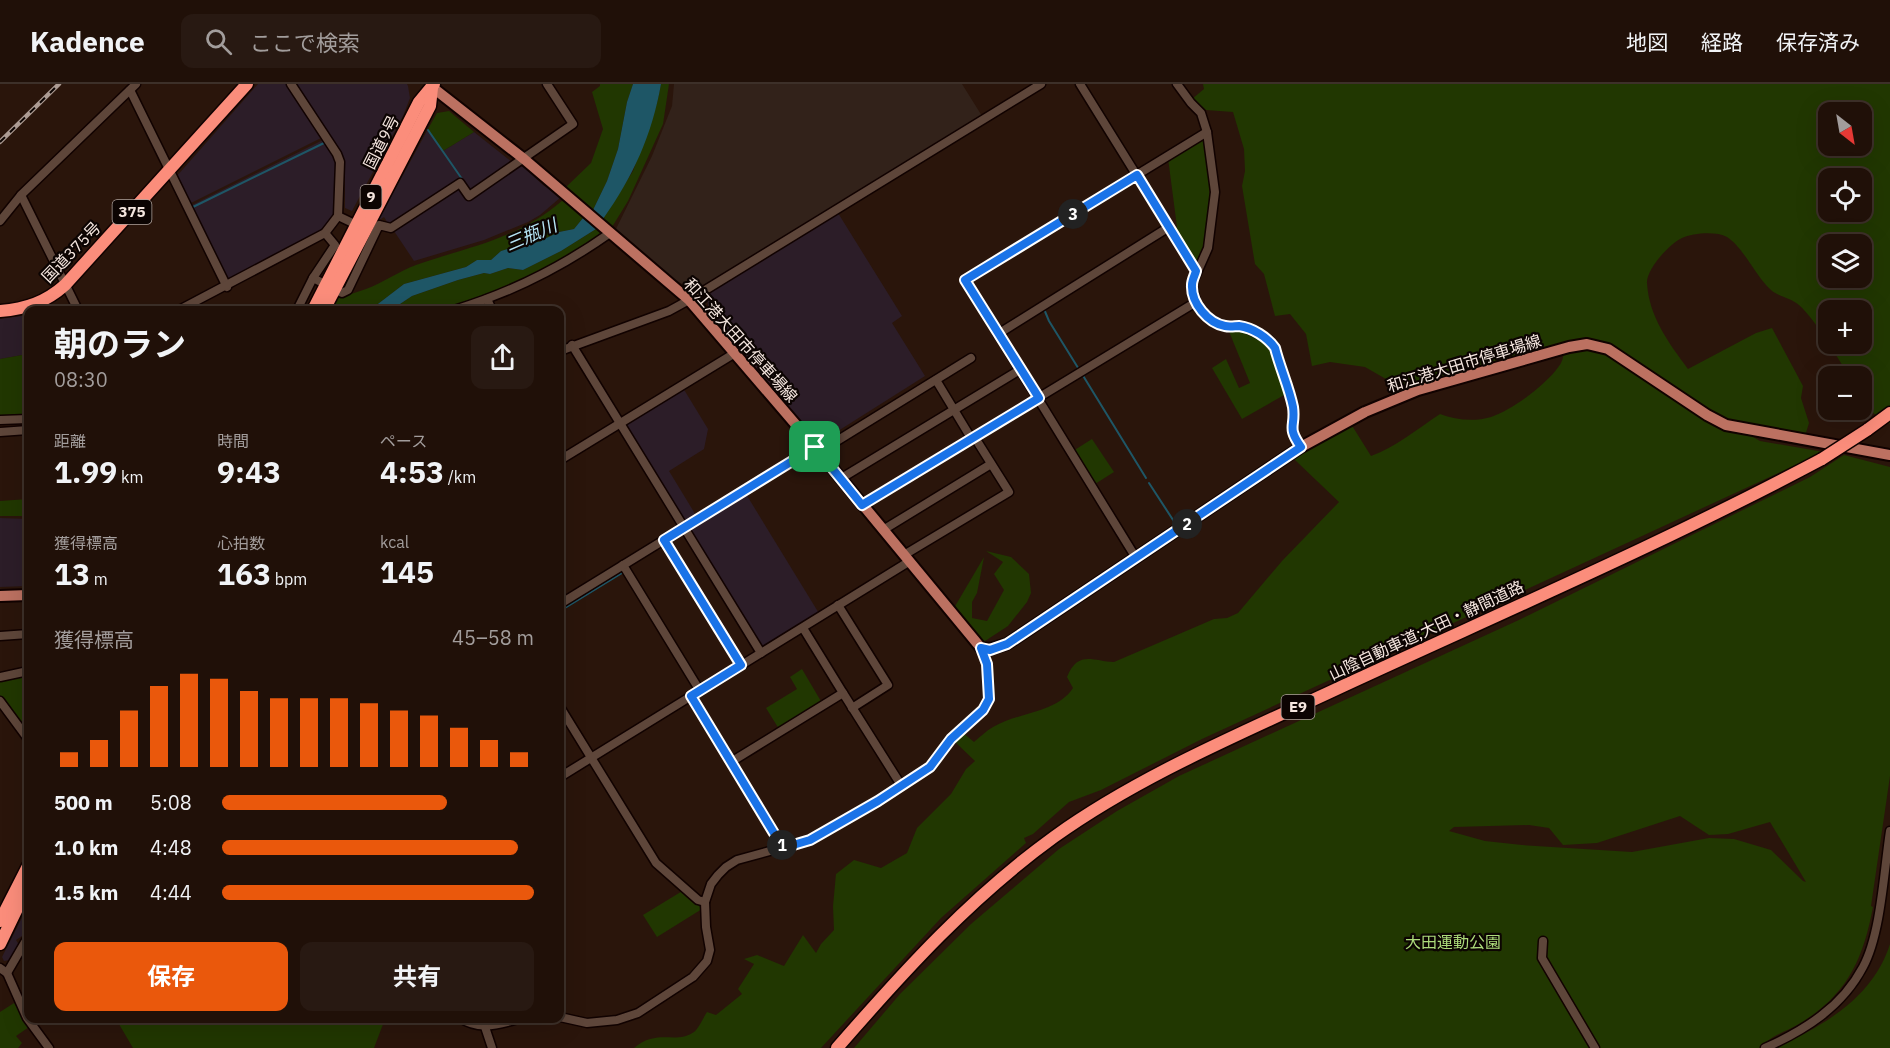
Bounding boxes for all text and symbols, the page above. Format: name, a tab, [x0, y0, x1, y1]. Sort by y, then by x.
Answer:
search box	[181, 14, 601, 68]
text: Kadence	[30, 23, 145, 60]
icon: search	[202, 25, 235, 58]
text: ここで検索	[250, 28, 360, 57]
text: 地図	[1626, 28, 1668, 56]
text: 経路	[1701, 28, 1743, 56]
text: 保存済み	[1776, 28, 1860, 56]
north arrow	[1818, 102, 1872, 156]
map controls	[1818, 102, 1872, 420]
street label: 国道9号	[359, 112, 403, 172]
button: locate	[1818, 168, 1872, 222]
road number: 9	[360, 185, 382, 209]
pin: 3	[1058, 199, 1088, 229]
road number: 375	[112, 200, 152, 224]
text: 3	[1068, 204, 1078, 224]
water label: 三瓶川	[501, 213, 562, 256]
street label: 国道375号	[37, 217, 105, 287]
button: layers	[1818, 234, 1872, 288]
street label: 和江港大田市停車場線	[680, 274, 802, 406]
button: +	[1818, 300, 1872, 354]
text: 朝のラン	[54, 322, 186, 365]
button: share	[471, 326, 534, 389]
street label: 和江港大田市停車場線	[1385, 330, 1543, 396]
text: 08:30	[54, 366, 108, 393]
button: −	[1818, 366, 1872, 420]
pin	[789, 421, 840, 472]
icon: arrive	[798, 430, 831, 463]
text: 距離	[54, 431, 86, 451]
text: 時間	[217, 431, 249, 451]
text: ペース	[380, 431, 427, 451]
text: 1.99	[54, 452, 117, 491]
text: 9:43	[217, 452, 281, 491]
text: 4:53	[380, 452, 444, 491]
text: km	[117, 467, 144, 487]
text: /km	[444, 467, 476, 487]
pin: 2	[1172, 509, 1202, 539]
text: 2	[1182, 514, 1192, 534]
text: kcal	[380, 532, 409, 552]
text: 獲得標高	[54, 533, 118, 553]
text: 心拍数	[217, 533, 265, 553]
text: 145	[380, 552, 434, 591]
text: 13	[54, 554, 90, 593]
text: 163	[217, 554, 271, 593]
text: m	[90, 569, 108, 589]
text: bpm	[271, 569, 307, 589]
street label: 山陰自動車道;大田・静間道路	[1325, 576, 1527, 684]
text: 45–58 m	[452, 624, 534, 651]
text: 獲得標高	[54, 626, 134, 653]
road number: E9	[1282, 695, 1314, 719]
text: 500 m	[54, 789, 113, 816]
text: 5:08	[150, 789, 192, 816]
pin: 1	[767, 830, 797, 860]
text: 1.0 km	[54, 834, 118, 861]
text: 4:48	[150, 834, 192, 861]
text: 1	[777, 835, 787, 855]
text: 1.5 km	[54, 879, 118, 906]
text: 4:44	[150, 879, 192, 906]
park label: 大田運動公園	[1405, 932, 1501, 952]
button: 保存	[54, 942, 288, 1011]
button: 共有	[300, 942, 534, 1011]

